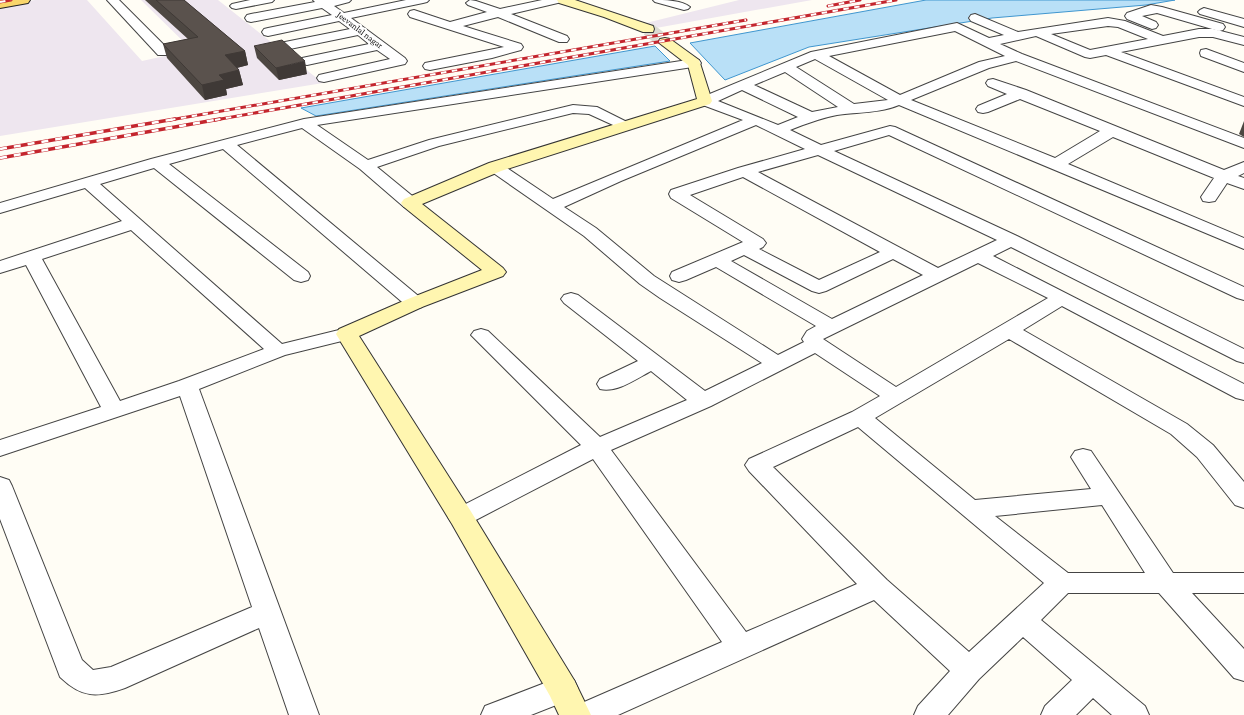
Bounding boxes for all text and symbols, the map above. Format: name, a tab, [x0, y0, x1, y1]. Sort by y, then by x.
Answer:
street label: Jeevanlal nagar	[334, 9, 386, 51]

